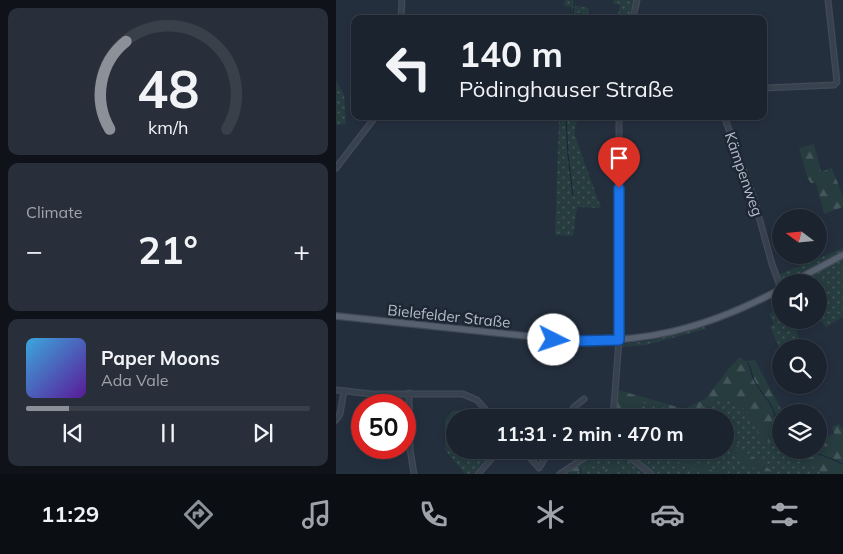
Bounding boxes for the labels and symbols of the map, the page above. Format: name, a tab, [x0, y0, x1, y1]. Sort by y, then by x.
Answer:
street label: Kämpenweg	[721, 129, 767, 219]
pin	[598, 137, 640, 188]
north arrow	[772, 209, 827, 264]
street label: Bielefelder Straße	[387, 300, 511, 332]
position arrow	[527, 313, 579, 365]
speed limit sign: 50	[351, 394, 416, 459]

